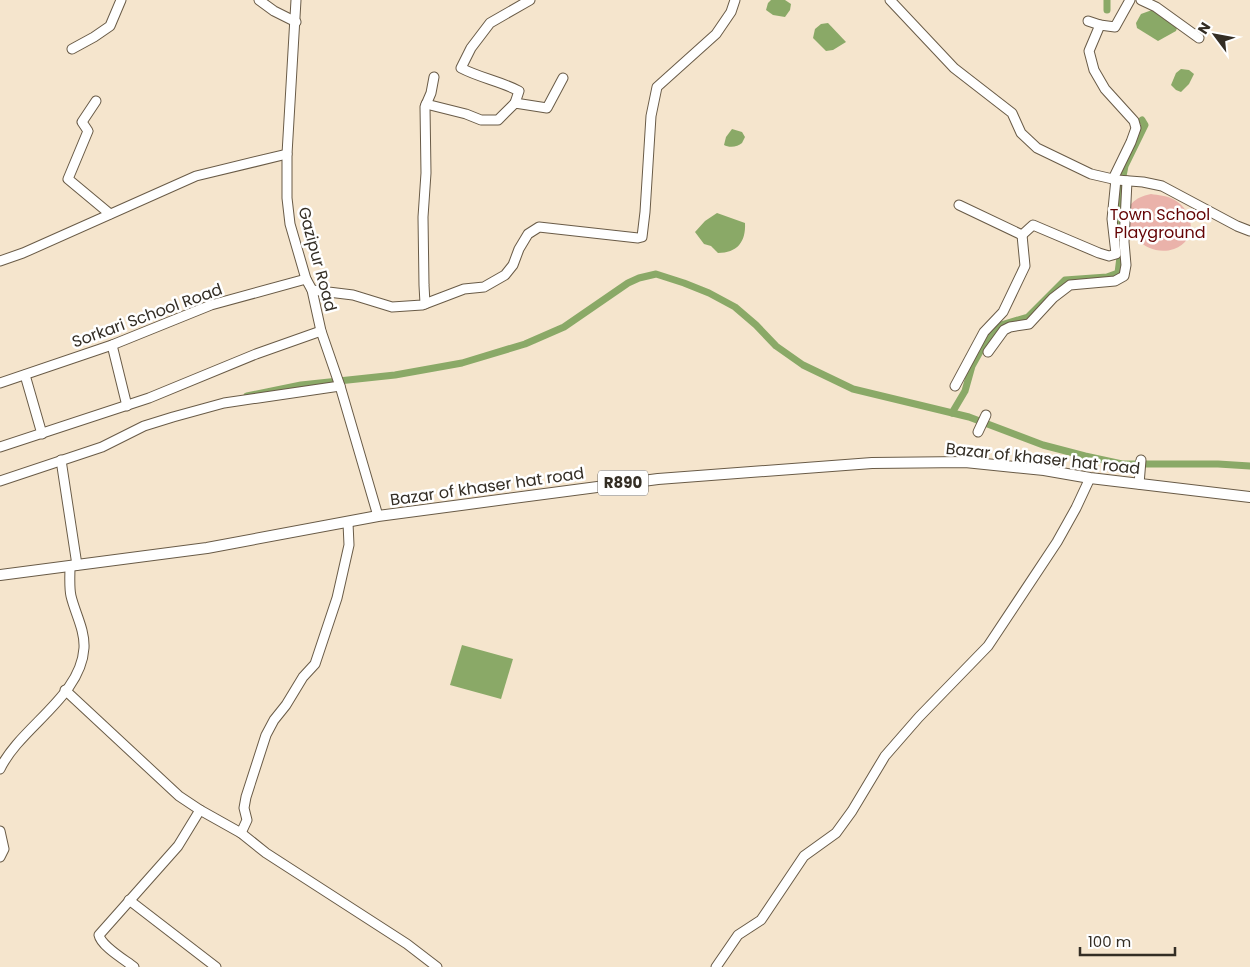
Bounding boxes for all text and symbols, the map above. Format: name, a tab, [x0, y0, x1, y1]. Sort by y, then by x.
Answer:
north arrow	[1190, 10, 1240, 60]
text: N	[1193, 18, 1215, 38]
park label: Town School Playground	[1110, 203, 1210, 244]
street label: Gazipur Road	[293, 204, 343, 314]
street label: Sorkari School Road	[69, 278, 226, 353]
street label: Bazar of khaser hat road	[945, 437, 1141, 480]
street label: Bazar of khaser hat road	[389, 461, 585, 511]
road number: R890	[598, 470, 648, 496]
scale bar	[1080, 924, 1175, 956]
text: 100 m	[1088, 931, 1131, 952]

